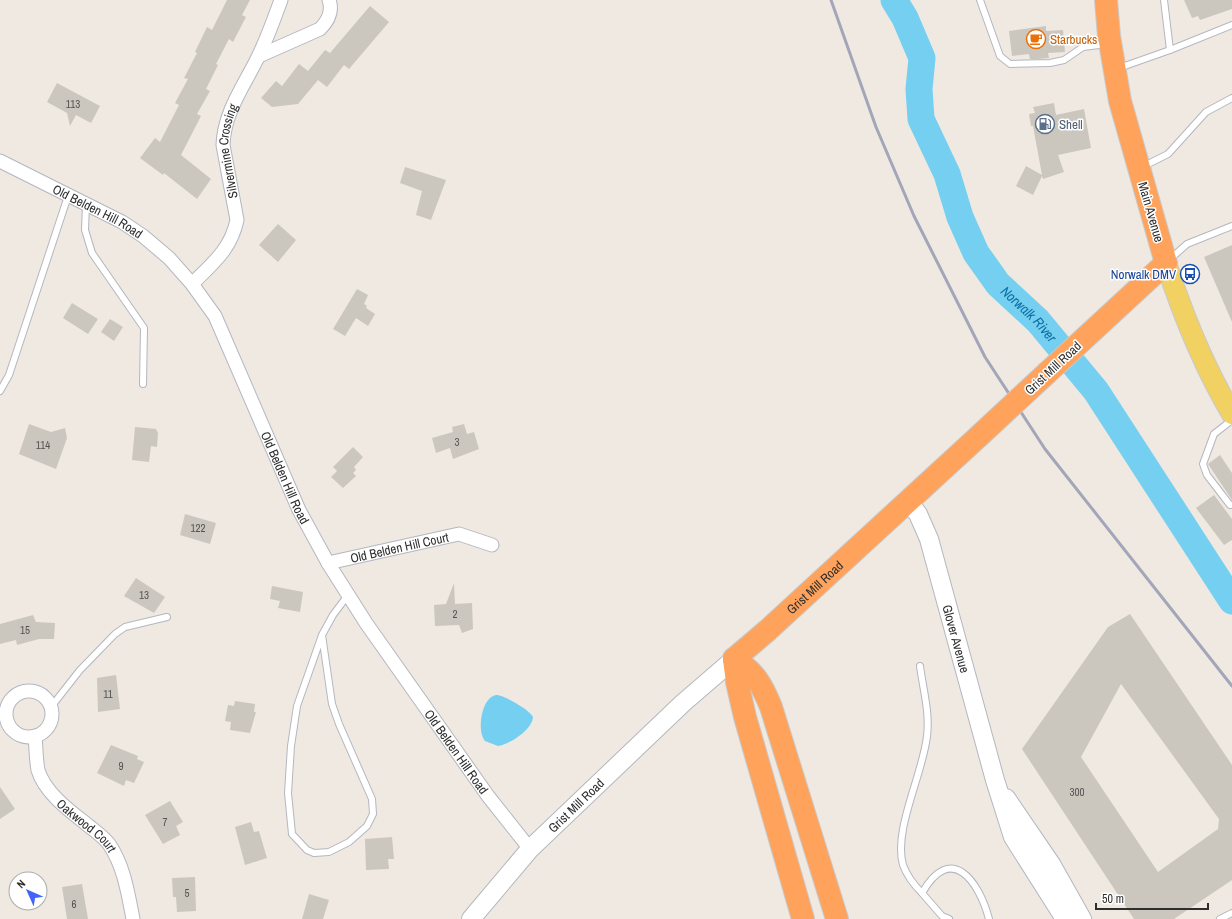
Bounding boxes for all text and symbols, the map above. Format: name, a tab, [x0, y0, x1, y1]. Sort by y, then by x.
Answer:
cafe icon: Starbucks	[1025, 28, 1047, 50]
place label: Starbucks	[1050, 31, 1097, 48]
house number: 113	[66, 97, 80, 111]
street label: Silvermine Crossing	[214, 101, 241, 200]
fuel station icon: Shell	[1034, 113, 1056, 135]
place label: Shell	[1059, 116, 1083, 133]
street label: Old Belden Hill Road	[50, 180, 146, 242]
street label: Main Avenue	[1134, 180, 1168, 244]
bus stop icon: Norwalk DMV	[1179, 263, 1201, 285]
place label: Norwalk DMV	[1111, 266, 1176, 283]
water label: Norwalk River	[997, 282, 1061, 347]
street label: Grist Mill Road	[1021, 337, 1085, 398]
street label: Old Belden Hill Road	[257, 429, 314, 527]
house number: 3	[454, 435, 460, 449]
house number: 114	[36, 438, 50, 452]
house number: 122	[190, 521, 206, 535]
street label: Old Belden Hill Court	[348, 528, 450, 566]
street label: Grist Mill Road	[783, 557, 847, 618]
house number: 13	[139, 588, 149, 602]
street label: Glover Avenue	[939, 603, 974, 675]
house number: 2	[452, 607, 458, 621]
house number: 15	[20, 623, 30, 637]
house number: 11	[103, 687, 113, 701]
street label: Old Belden Hill Road	[421, 706, 492, 797]
house number: 9	[118, 759, 124, 773]
street label: Grist Mill Road	[544, 774, 608, 836]
house number: 300	[1069, 785, 1085, 799]
street label: Oakwood Court	[53, 795, 121, 855]
house number: 7	[162, 815, 168, 829]
north arrow	[8, 871, 48, 911]
text: N	[14, 877, 28, 891]
scale bar	[1096, 885, 1208, 911]
house number: 5	[184, 886, 190, 900]
text: 50 m	[1102, 891, 1124, 907]
house number: 6	[71, 897, 77, 911]

